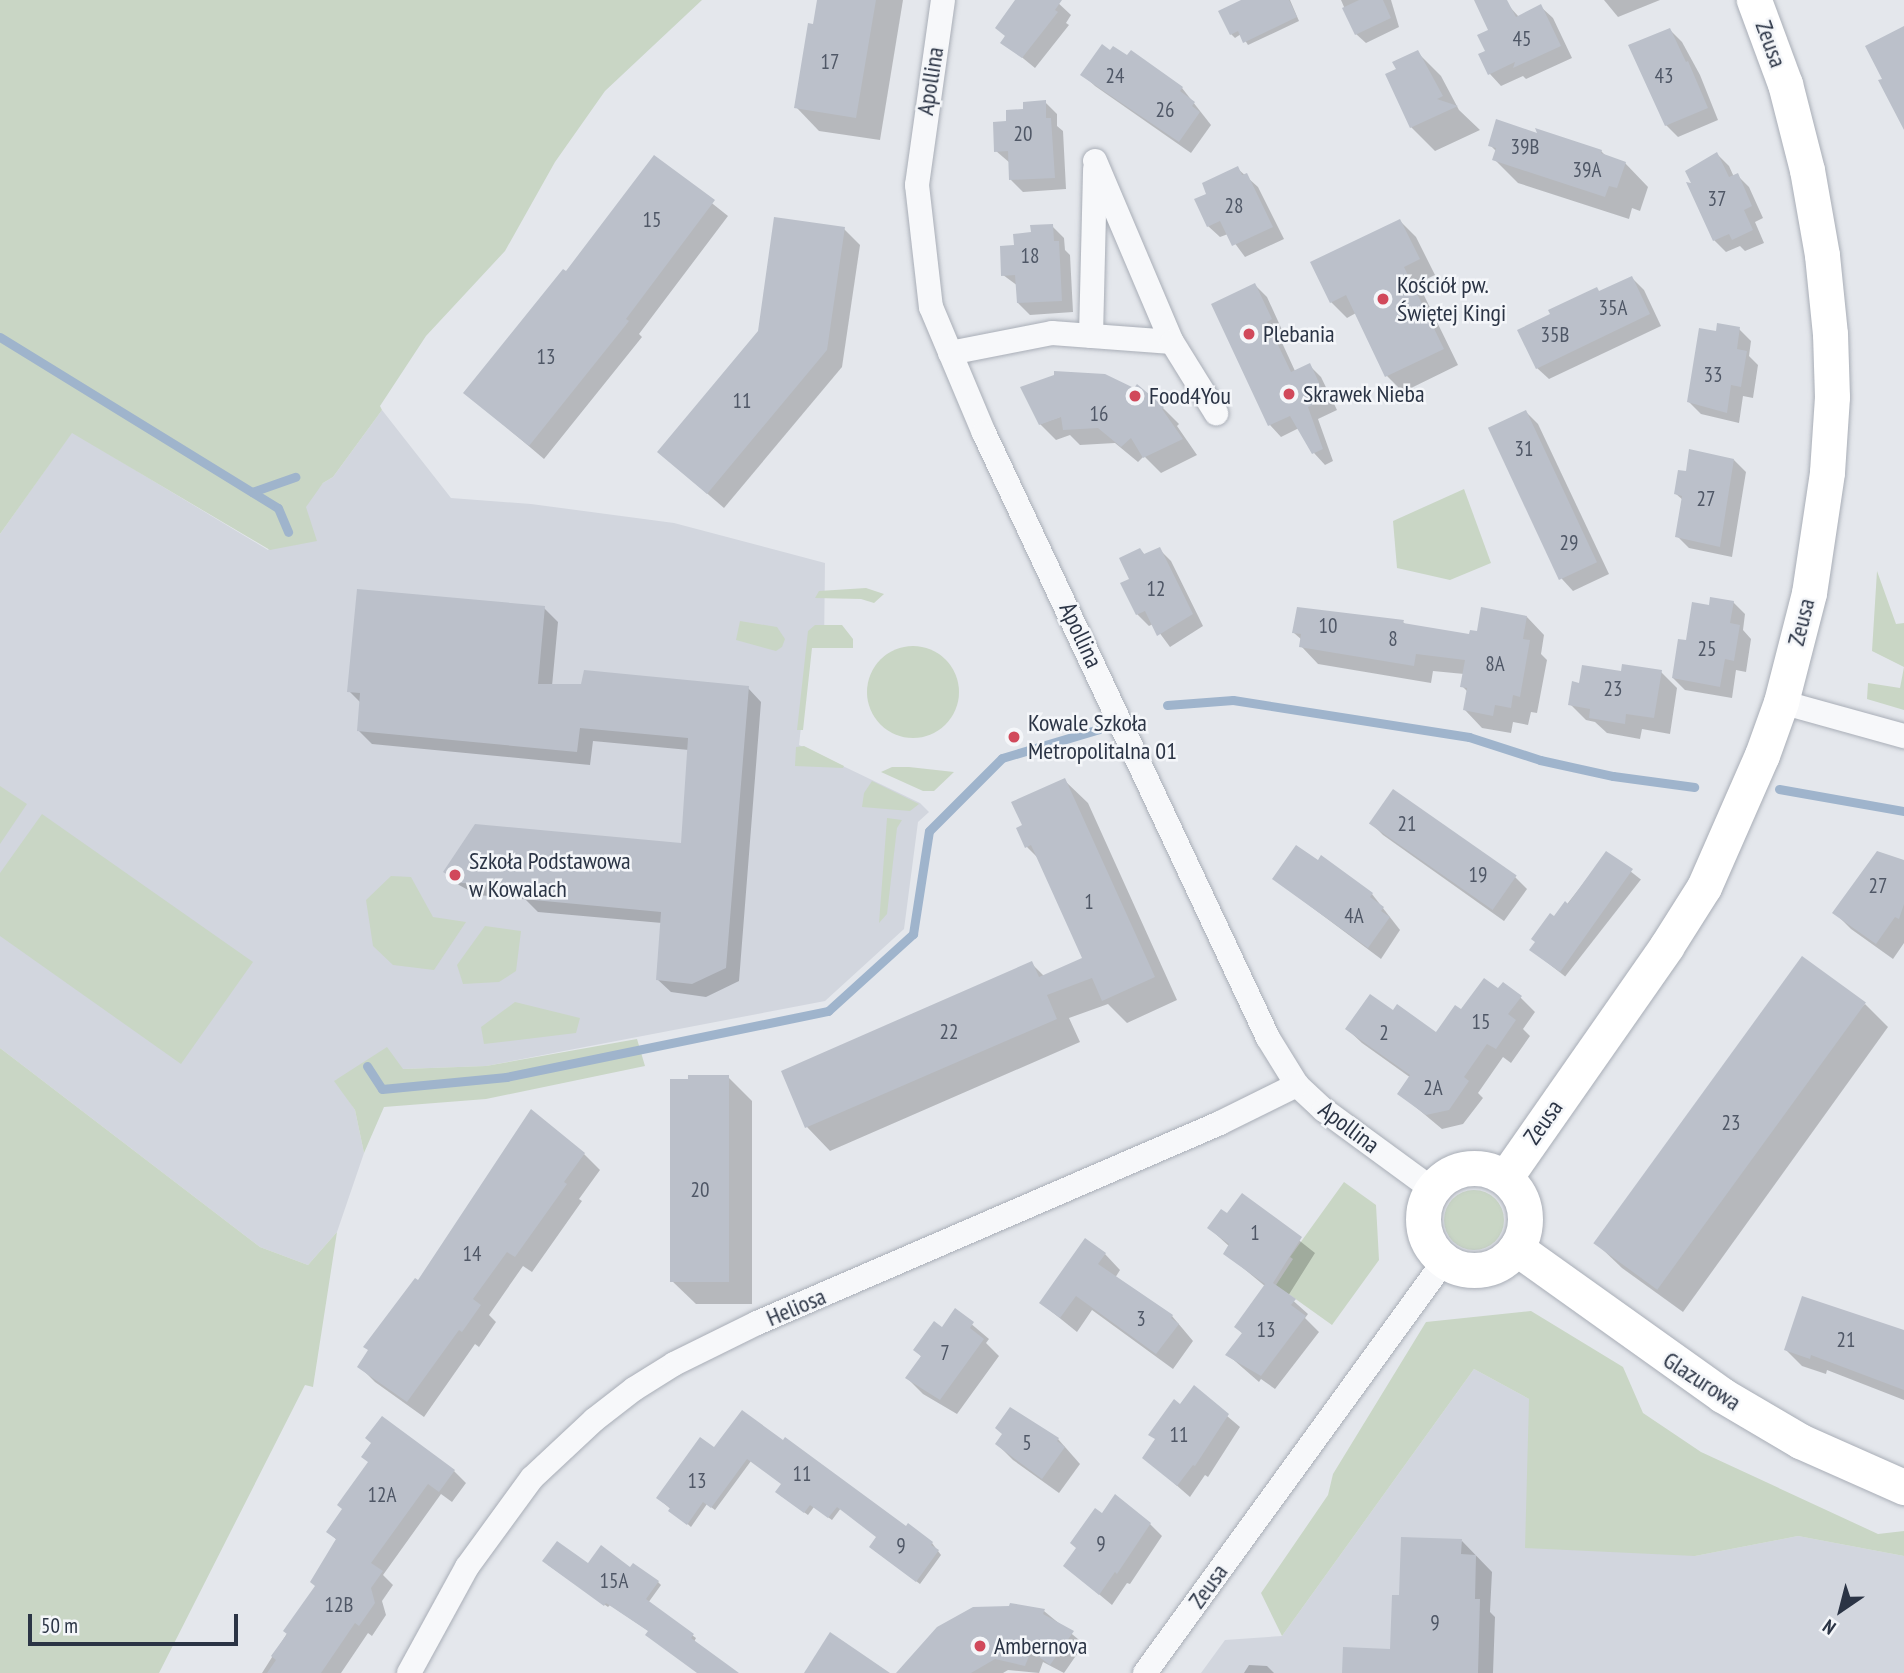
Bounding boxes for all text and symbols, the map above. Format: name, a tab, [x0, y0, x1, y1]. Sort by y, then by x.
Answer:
street label: Zeusa	[1749, 17, 1793, 71]
house number: 45	[1513, 26, 1531, 52]
street label: Apollina	[910, 45, 950, 117]
house number: 17	[821, 49, 839, 75]
house number: 24	[1106, 63, 1124, 89]
house number: 43	[1655, 63, 1673, 89]
house number: 26	[1156, 97, 1174, 123]
house number: 20	[1014, 121, 1032, 147]
house number: 39B	[1511, 134, 1539, 160]
house number: 39A	[1573, 157, 1601, 183]
house number: 37	[1708, 186, 1726, 212]
house number: 28	[1225, 193, 1243, 219]
house number: 15	[643, 207, 661, 233]
house number: 18	[1021, 243, 1039, 269]
place label: Kościół pw. Świętej Kingi	[1397, 271, 1506, 327]
marker: Kościół pw. Świętej Kingi	[1375, 291, 1391, 307]
house number: 35A	[1599, 295, 1627, 321]
place label: Plebania	[1263, 320, 1335, 348]
house number: 35B	[1541, 322, 1569, 348]
marker: Plebania	[1241, 326, 1257, 342]
house number: 13	[537, 344, 555, 370]
house number: 33	[1704, 362, 1722, 388]
place label: Skrawek Nieba	[1303, 380, 1425, 408]
place label: Food4You	[1149, 382, 1231, 410]
marker: Skrawek Nieba	[1281, 386, 1297, 402]
house number: 11	[733, 388, 751, 414]
marker: Food4You	[1127, 388, 1143, 404]
house number: 16	[1090, 401, 1108, 427]
house number: 31	[1515, 436, 1533, 462]
house number: 27	[1697, 486, 1715, 512]
house number: 29	[1560, 530, 1578, 556]
house number: 12	[1147, 576, 1165, 602]
street label: Zeusa	[1781, 595, 1821, 649]
street label: Apollina	[1053, 598, 1109, 672]
house number: 10	[1319, 613, 1337, 639]
house number: 8	[1388, 626, 1398, 652]
house number: 25	[1698, 636, 1716, 662]
house number: 8A	[1485, 651, 1505, 677]
house number: 23	[1604, 676, 1622, 702]
place label: Kowale Szkoła Metropolitalna 01	[1028, 709, 1177, 765]
marker: Kowale Szkoła Metropolitalna 01	[1006, 729, 1022, 745]
house number: 21	[1398, 811, 1416, 837]
place label: Szkoła Podstawowa w Kowalach	[469, 847, 631, 903]
house number: 19	[1469, 862, 1487, 888]
marker: Szkoła Podstawowa w Kowalach	[447, 867, 463, 883]
house number: 27	[1869, 873, 1887, 899]
house number: 1	[1084, 889, 1094, 915]
house number: 4A	[1344, 903, 1364, 929]
house number: 15	[1472, 1009, 1490, 1035]
house number: 22	[940, 1019, 958, 1045]
house number: 2	[1379, 1020, 1389, 1046]
house number: 2A	[1423, 1075, 1443, 1101]
street label: Zeusa	[1518, 1094, 1568, 1150]
street label: Apollina	[1313, 1095, 1385, 1159]
house number: 23	[1722, 1110, 1740, 1136]
house number: 20	[691, 1177, 709, 1203]
house number: 1	[1250, 1220, 1260, 1246]
house number: 14	[463, 1241, 481, 1267]
street label: Heliosa	[762, 1282, 830, 1332]
house number: 3	[1136, 1306, 1146, 1332]
house number: 13	[1257, 1317, 1275, 1343]
house number: 21	[1837, 1327, 1855, 1353]
house number: 7	[940, 1340, 950, 1366]
street label: Glazurowa	[1658, 1345, 1746, 1417]
house number: 11	[1170, 1422, 1188, 1448]
house number: 5	[1022, 1430, 1032, 1456]
house number: 11	[793, 1461, 811, 1487]
house number: 13	[688, 1468, 706, 1494]
house number: 12A	[368, 1482, 396, 1508]
house number: 9	[1096, 1531, 1106, 1557]
house number: 9	[896, 1533, 906, 1559]
street label: Zeusa	[1182, 1558, 1234, 1614]
house number: 15A	[600, 1568, 628, 1594]
north arrow	[1806, 1575, 1876, 1645]
house number: 12B	[325, 1592, 353, 1618]
scale bar	[32, 1600, 242, 1644]
house number: 9	[1430, 1610, 1440, 1636]
text: 50 m	[41, 1612, 78, 1639]
text: N	[1818, 1614, 1840, 1640]
place label: Ambernova	[994, 1632, 1087, 1660]
marker: Ambernova	[972, 1638, 988, 1654]

